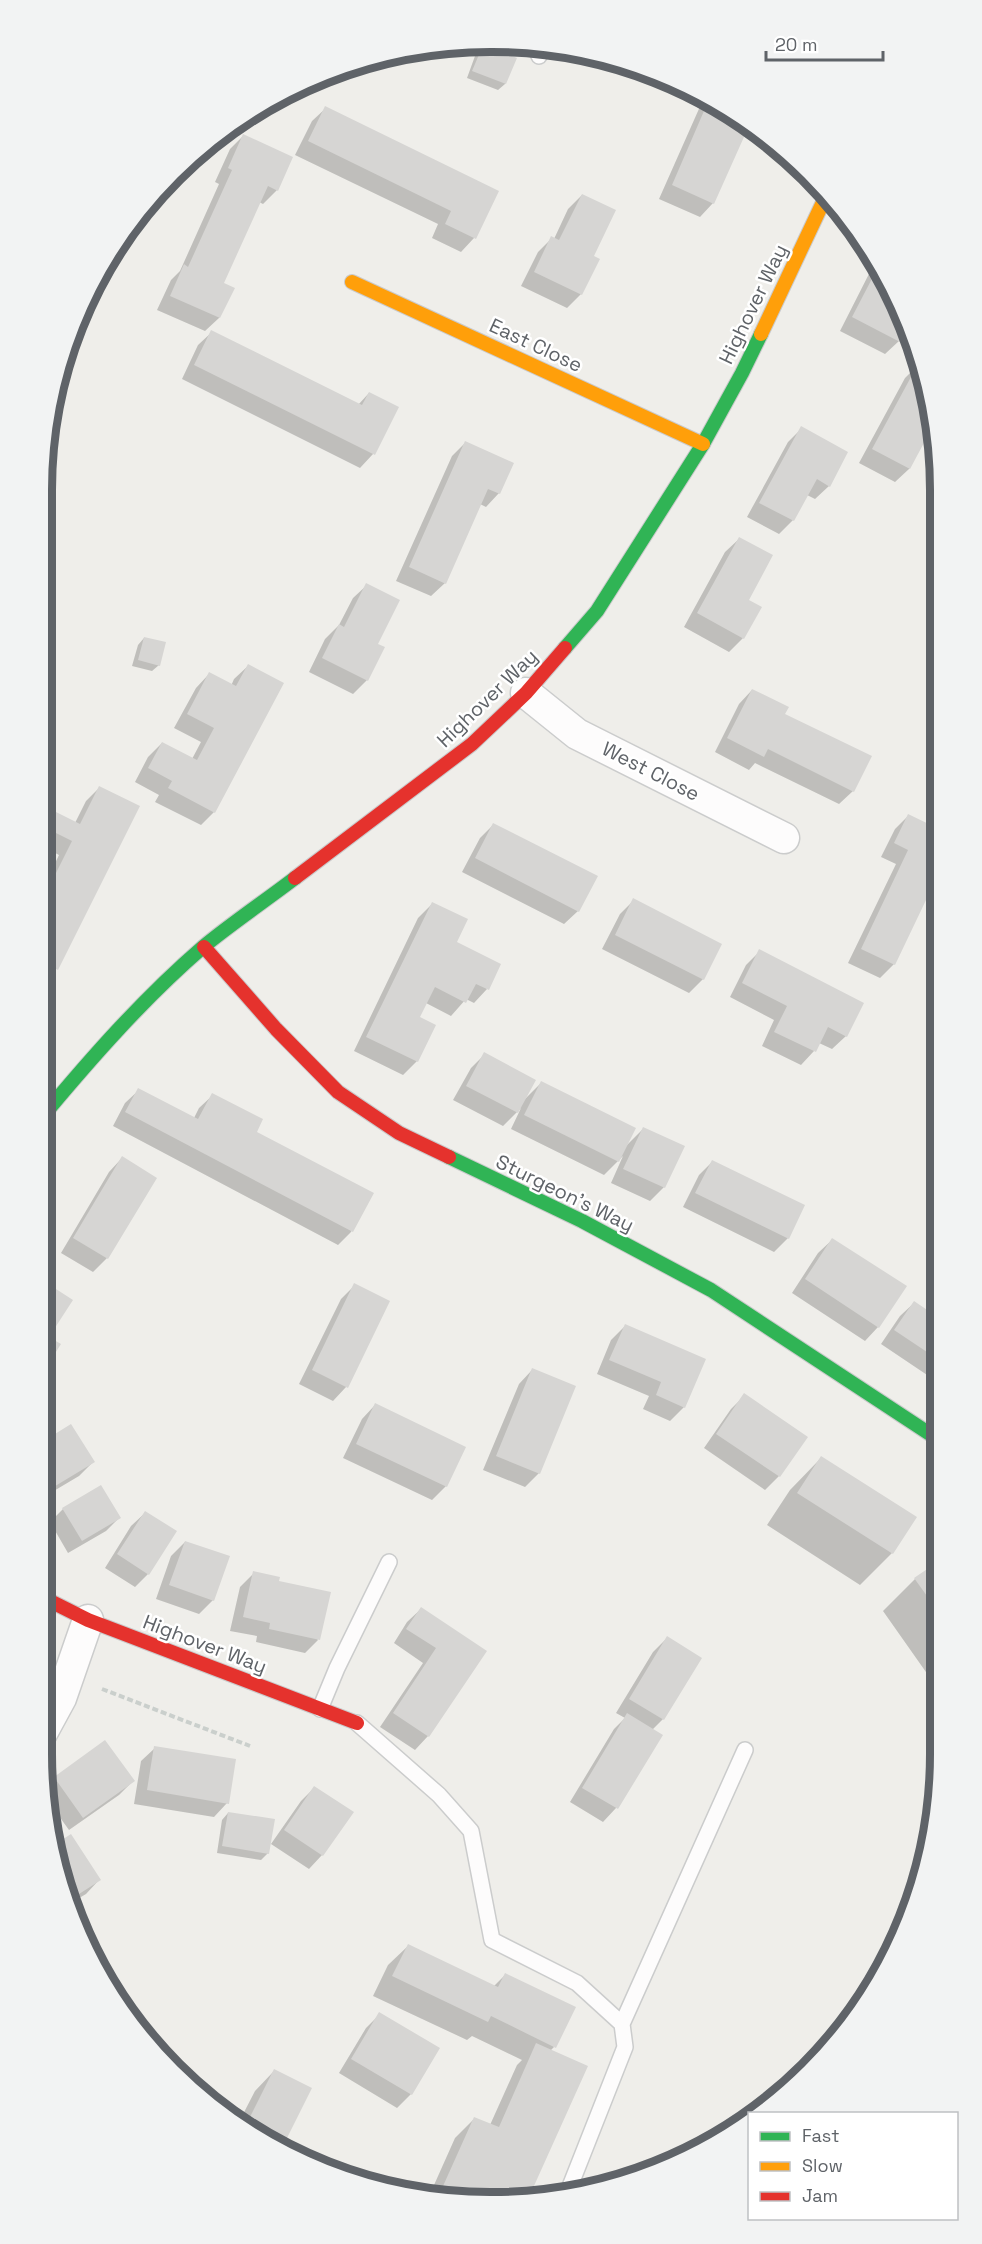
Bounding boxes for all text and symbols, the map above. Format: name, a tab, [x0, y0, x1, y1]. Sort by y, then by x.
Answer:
scale bar	[766, 24, 883, 62]
text: 20 m	[775, 33, 818, 56]
street label: Highover Way	[713, 240, 793, 368]
street label: East Close	[485, 312, 587, 378]
street label: Highover Way	[431, 643, 543, 753]
street label: West Close	[598, 735, 704, 807]
street label: Sturgeon's Way	[492, 1148, 638, 1238]
street label: Highover Way	[139, 1608, 271, 1680]
legend	[748, 2112, 958, 2220]
text: Fast	[802, 2124, 839, 2147]
text: Slow	[802, 2154, 843, 2177]
text: Jam	[802, 2184, 838, 2207]

